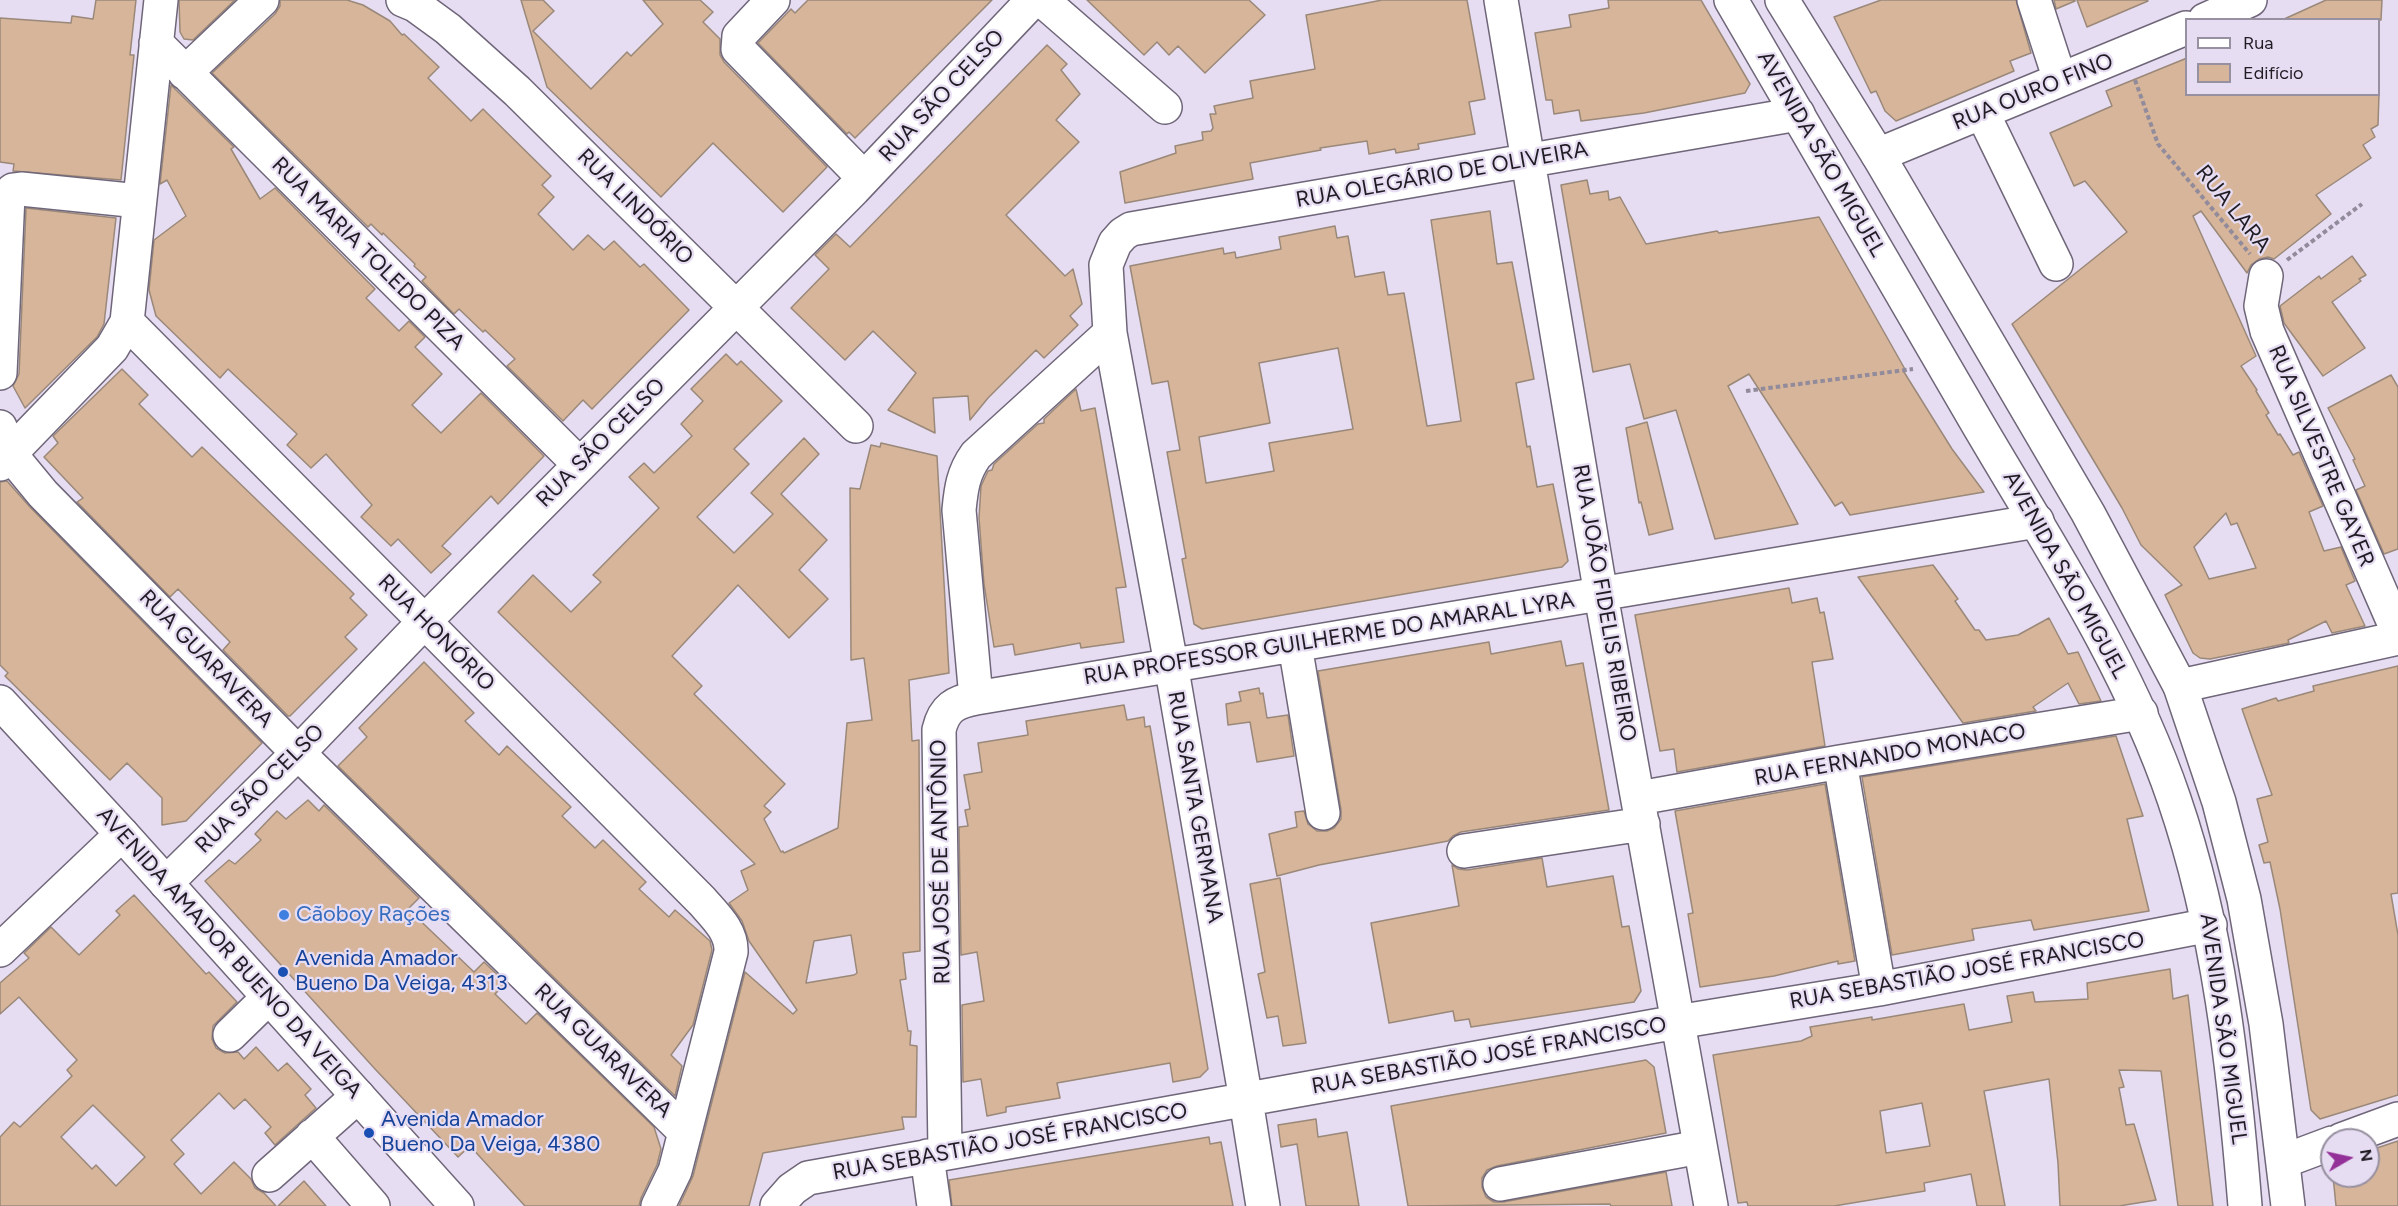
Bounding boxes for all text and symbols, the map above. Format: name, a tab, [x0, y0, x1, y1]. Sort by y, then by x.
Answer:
legend	[2185, 18, 2380, 96]
street label: RUA SÃO CELSO	[874, 24, 1010, 168]
text: Rua	[2243, 32, 2274, 54]
street label: AVENIDA SÃO MIGUEL	[1751, 47, 1891, 261]
street label: RUA OURO FINO	[1949, 48, 2117, 136]
text: Edifício	[2243, 62, 2304, 84]
street label: RUA OLEGÁRIO DE OLIVEIRA	[1294, 136, 1590, 214]
street label: RUA LINDÓRIO	[572, 144, 698, 270]
street label: RUA MARIA TOLEDO PIZA	[266, 152, 470, 356]
street label: RUA LARA	[2190, 160, 2276, 258]
street label: RUA SILVESTRE GAYER	[2262, 341, 2380, 571]
street label: RUA SÃO CELSO	[531, 373, 671, 513]
street label: RUA JOÃO FIDELIS RIBEIRO	[1567, 462, 1641, 744]
street label: AVENIDA SÃO MIGUEL	[1997, 467, 2133, 683]
street label: RUA HONÓRIO	[372, 569, 500, 697]
street label: RUA GUARAVERA	[133, 585, 279, 733]
street label: RUA PROFESSOR GUILHERME DO AMARAL LYRA	[1082, 587, 1576, 691]
street label: RUA SANTA GERMANA	[1162, 689, 1228, 925]
street label: RUA FERNANDO MONACO	[1752, 718, 2028, 792]
street label: RUA SÃO CELSO	[190, 719, 330, 859]
street label: RUA JOSÉ DE ANTÔNIO	[926, 739, 956, 985]
street label: AVENIDA AMADOR BUENO DA VEIGA	[91, 802, 367, 1104]
place label: Cãoboy Rações	[296, 902, 450, 928]
marker: Cãoboy Rações	[277, 908, 291, 922]
street label: AVENIDA SÃO MIGUEL	[2194, 912, 2252, 1146]
street label: RUA SEBASTIÃO JOSÉ FRANCISCO	[1788, 927, 2146, 1015]
place label: Avenida Amador Bueno Da Veiga, 4313	[295, 946, 508, 998]
marker: Avenida Amador Bueno Da Veiga, 4313	[276, 965, 290, 979]
street label: RUA GUARAVERA	[529, 978, 677, 1124]
street label: RUA SEBASTIÃO JOSÉ FRANCISCO	[1310, 1012, 1668, 1100]
street label: RUA SEBASTIÃO JOSÉ FRANCISCO	[831, 1098, 1189, 1186]
place label: Avenida Amador Bueno Da Veiga, 4380	[381, 1107, 600, 1158]
marker: Avenida Amador Bueno Da Veiga, 4380	[362, 1126, 376, 1140]
north arrow	[2320, 1128, 2380, 1188]
text: N	[2356, 1148, 2377, 1163]

